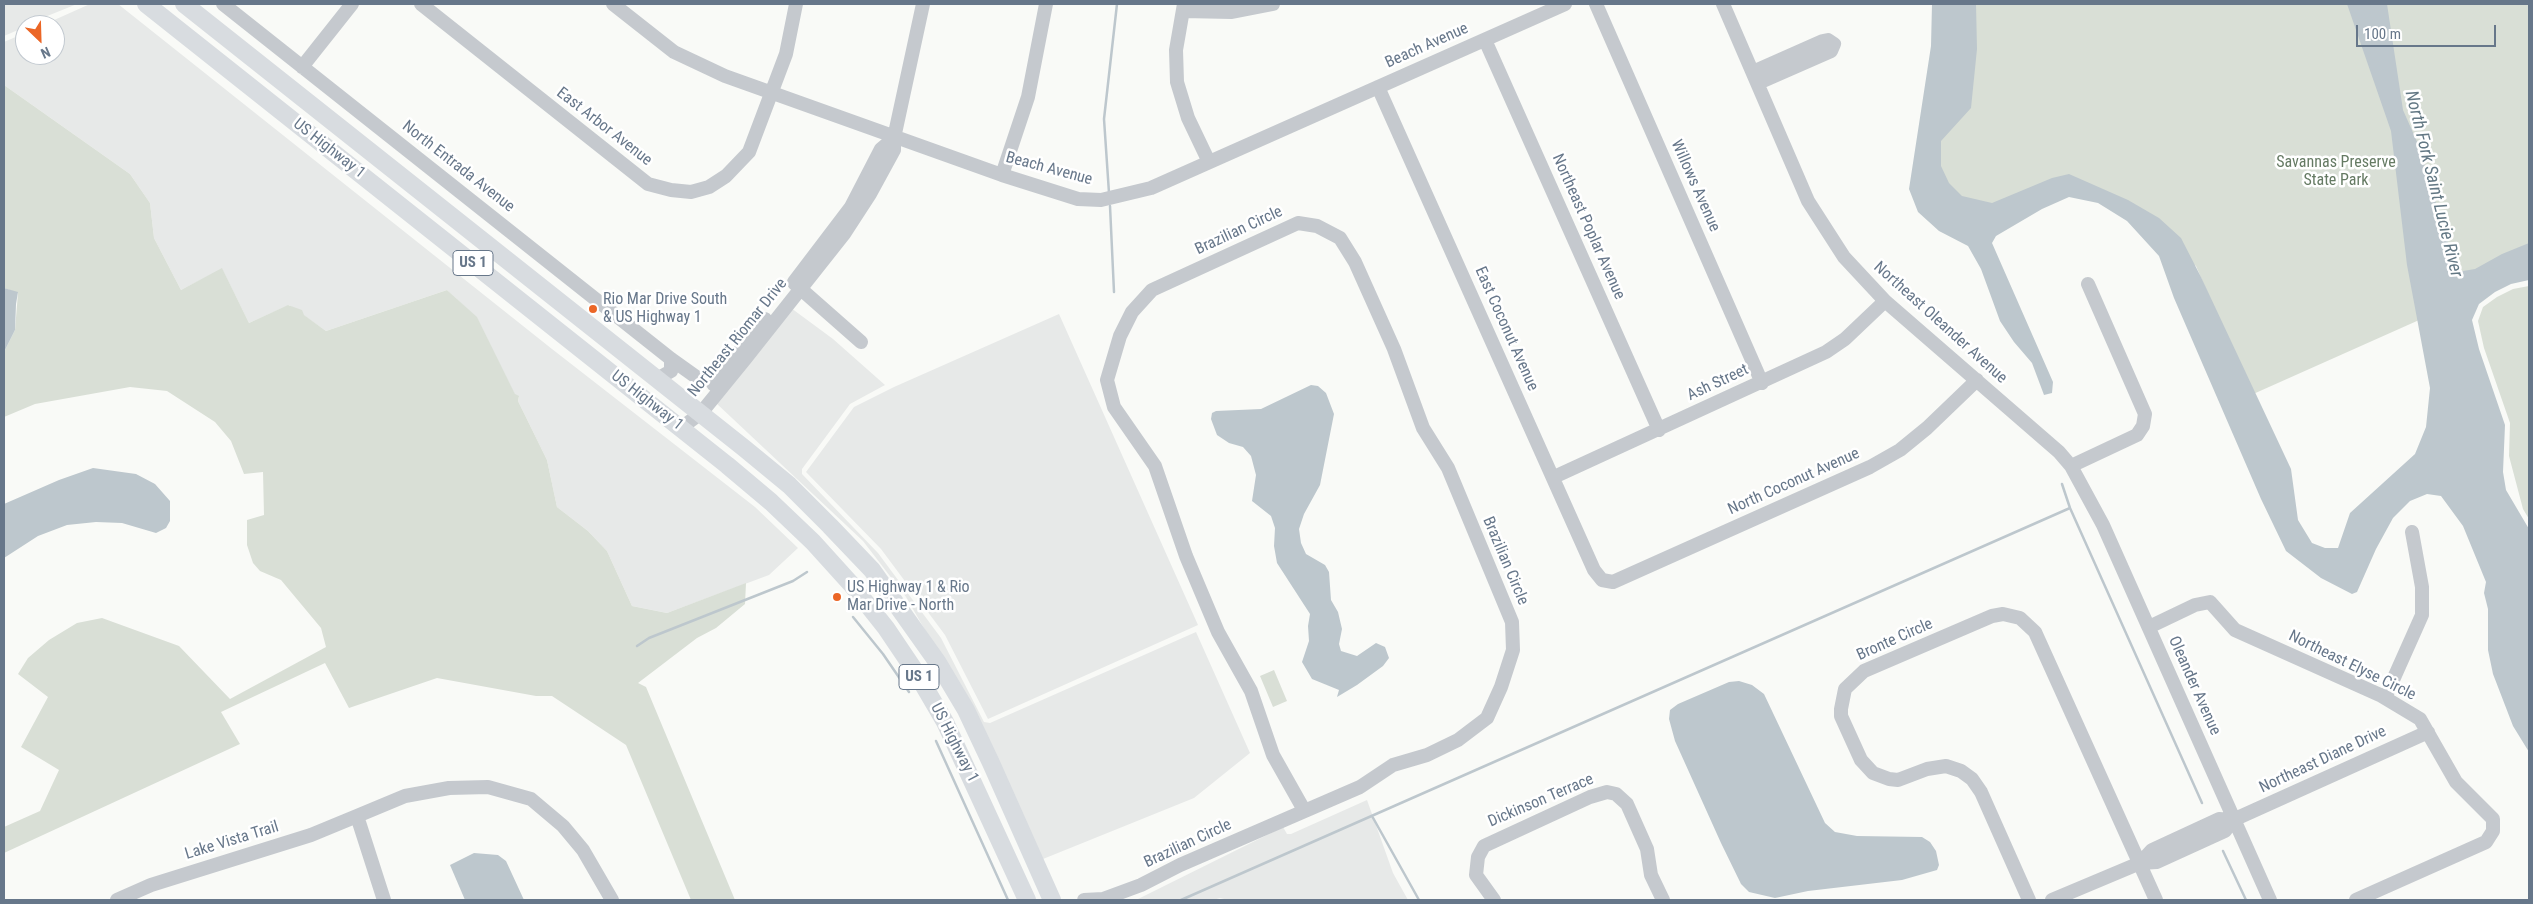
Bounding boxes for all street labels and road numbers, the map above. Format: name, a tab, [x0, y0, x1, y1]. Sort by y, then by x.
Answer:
street label: Beach Avenue	[1383, 19, 1471, 73]
street label: East Arbor Avenue	[552, 84, 656, 170]
street label: US Highway 1	[289, 115, 369, 183]
street label: North Entrada Avenue	[398, 117, 518, 217]
street label: Willows Avenue	[1666, 137, 1724, 235]
street label: Beach Avenue	[1004, 148, 1094, 190]
street label: Northeast Poplar Avenue	[1547, 151, 1629, 303]
street label: Brazilian Circle	[1192, 202, 1286, 260]
road number: US 1	[453, 250, 493, 276]
street label: Northeast Oleander Avenue	[1869, 258, 2011, 388]
street label: East Coconut Avenue	[1470, 264, 1542, 394]
street label: Northeast Riomar Drive	[684, 275, 792, 401]
street label: Ash Street	[1684, 360, 1752, 406]
street label: US Highway 1	[607, 367, 687, 435]
street label: North Coconut Avenue	[1725, 444, 1863, 520]
street label: Brazilian Circle	[1478, 514, 1532, 608]
street label: Bronte Circle	[1854, 615, 1936, 665]
street label: Northeast Elyse Circle	[2285, 627, 2419, 705]
street label: Oleander Avenue	[2164, 634, 2224, 738]
road number: US 1	[899, 664, 939, 690]
street label: US Highway 1	[926, 700, 982, 786]
street label: Northeast Diane Drive	[2256, 722, 2390, 798]
street label: Dickinson Terrace	[1485, 770, 1597, 832]
street label: Brazilian Circle	[1141, 815, 1235, 873]
street label: Lake Vista Trail	[183, 818, 281, 864]

